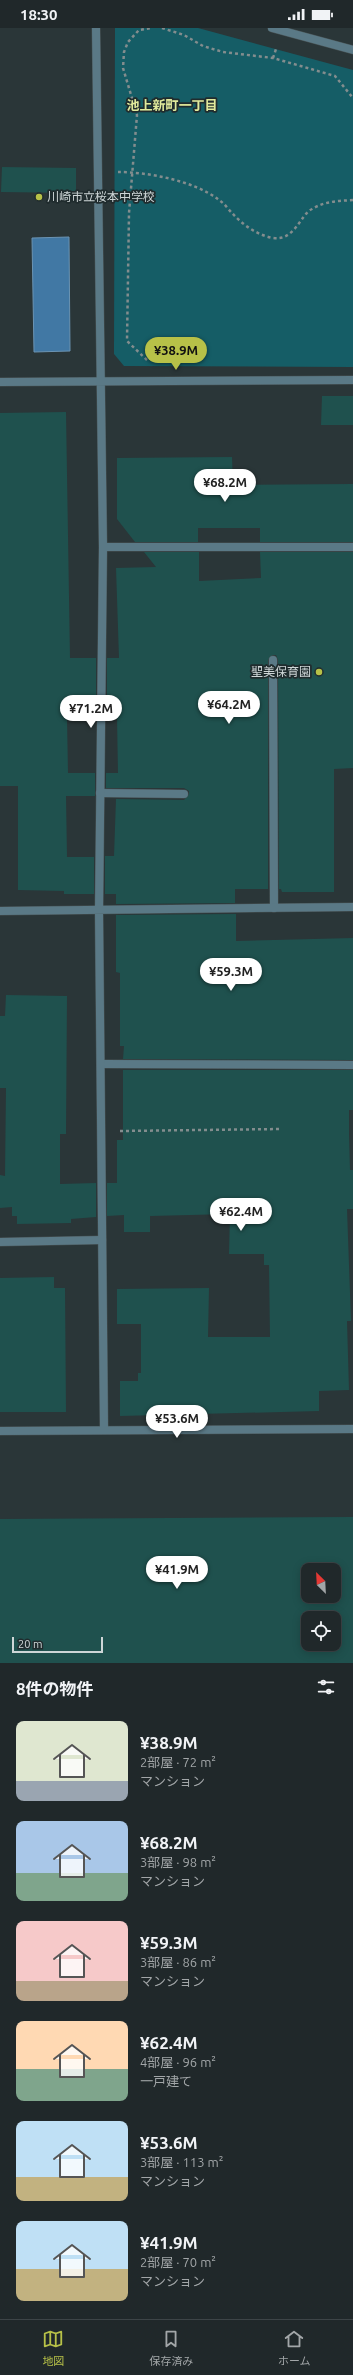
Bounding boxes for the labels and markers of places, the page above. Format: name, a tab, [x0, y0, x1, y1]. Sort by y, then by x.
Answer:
place label: 川崎市立桜本中学校	[47, 190, 155, 203]
marker: 川崎市立桜本中学校	[34, 192, 44, 202]
pin: ¥38.9M	[143, 337, 209, 371]
pin: ¥68.2M	[192, 469, 258, 503]
place label: 聖美保育園	[251, 665, 311, 678]
marker: 聖美保育園	[314, 667, 324, 677]
pin: ¥64.2M	[196, 691, 262, 725]
pin: ¥71.2M	[58, 695, 124, 729]
pin: ¥59.3M	[198, 958, 264, 992]
pin: ¥62.4M	[208, 1198, 274, 1232]
pin: ¥53.6M	[144, 1405, 210, 1439]
pin: ¥41.9M	[144, 1556, 210, 1590]

